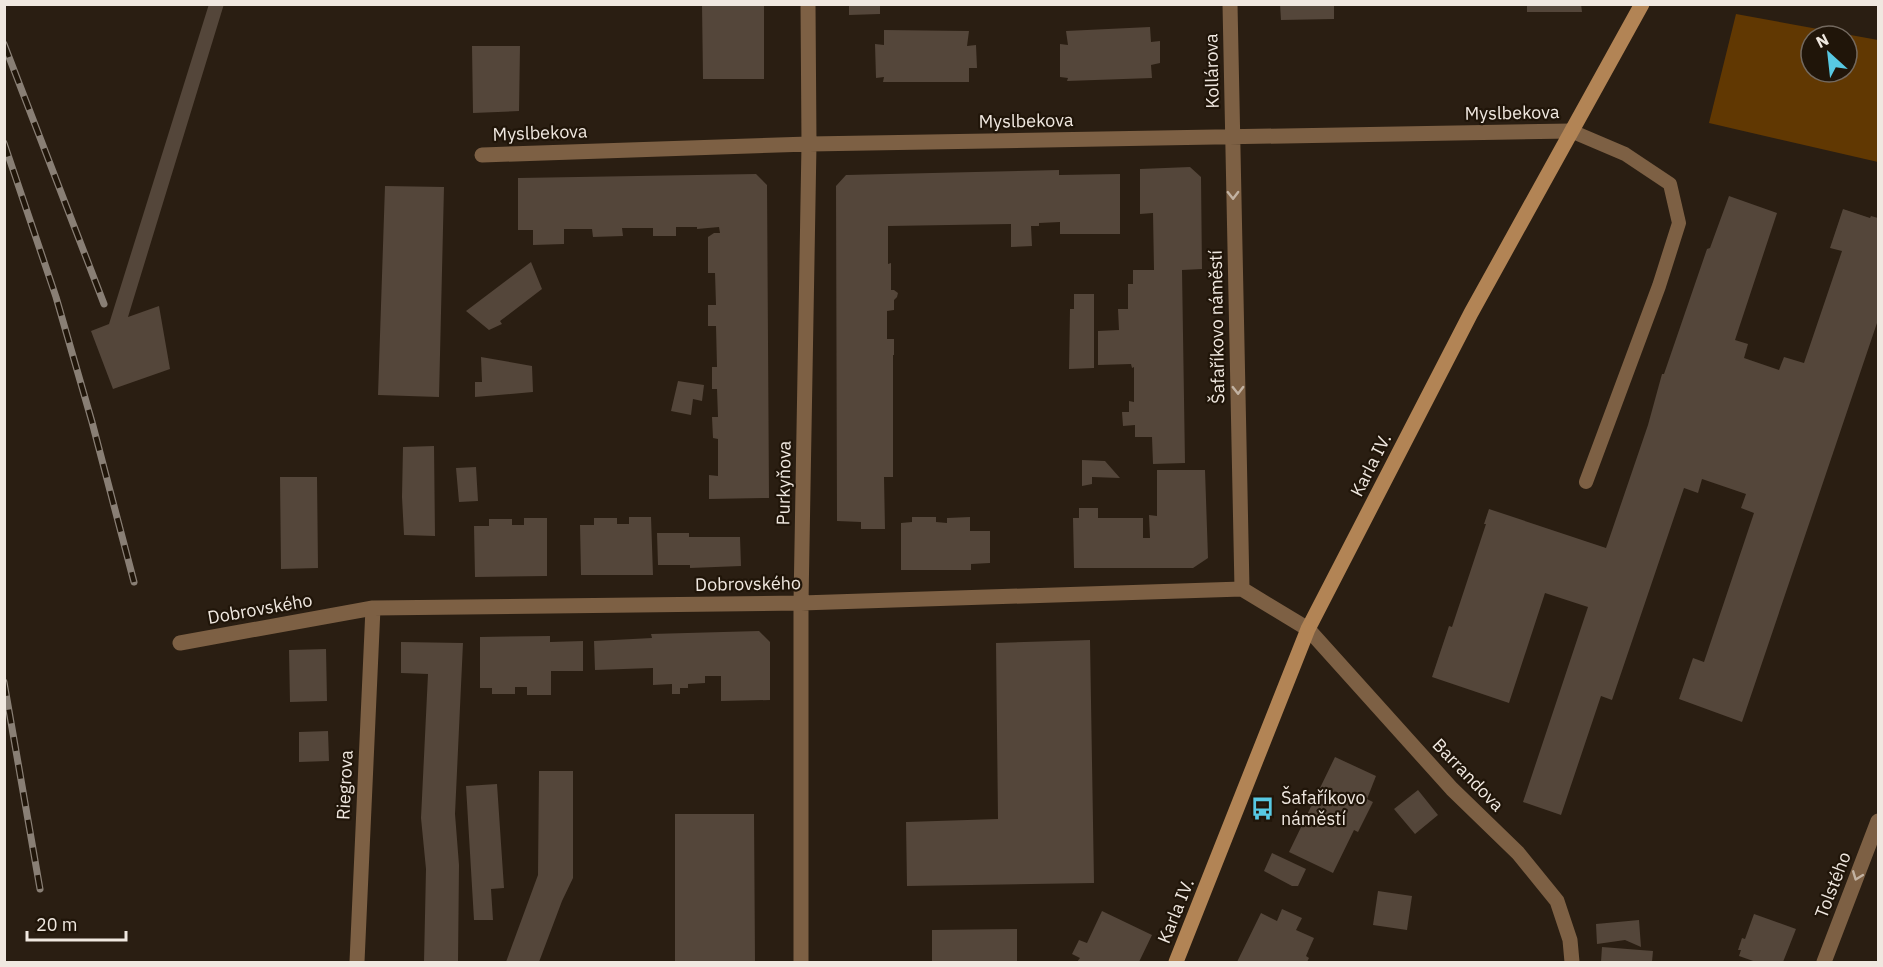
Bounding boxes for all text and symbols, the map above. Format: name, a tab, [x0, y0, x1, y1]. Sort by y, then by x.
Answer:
north arrow	[1799, 24, 1859, 84]
text: N	[1812, 29, 1832, 52]
street label: Kollárova	[1199, 33, 1224, 109]
street label: Myslbekova	[1464, 100, 1560, 125]
street label: Myslbekova	[978, 108, 1074, 133]
street label: Myslbekova	[492, 119, 588, 146]
one-way arrow	[1227, 191, 1240, 200]
street label: Šafaříkovo náměstí	[1203, 249, 1229, 404]
one-way arrow	[1231, 386, 1244, 395]
street label: Karla IV.	[1345, 429, 1396, 500]
street label: Purkyňova	[771, 440, 796, 526]
street label: Dobrovského	[695, 571, 801, 596]
street label: Dobrovského	[206, 588, 314, 629]
street label: Barrandova	[1428, 733, 1509, 816]
street label: Riegrova	[331, 749, 358, 821]
place label: Šafaříkovo náměstí	[1281, 785, 1366, 830]
bus stop icon: Šafaříkovo náměstí	[1250, 795, 1276, 821]
street label: Tolstého	[1809, 848, 1856, 921]
one-way arrow	[1852, 870, 1865, 880]
street label: Karla IV.	[1152, 875, 1199, 947]
scale bar	[27, 904, 126, 942]
text: 20 m	[36, 913, 78, 936]

